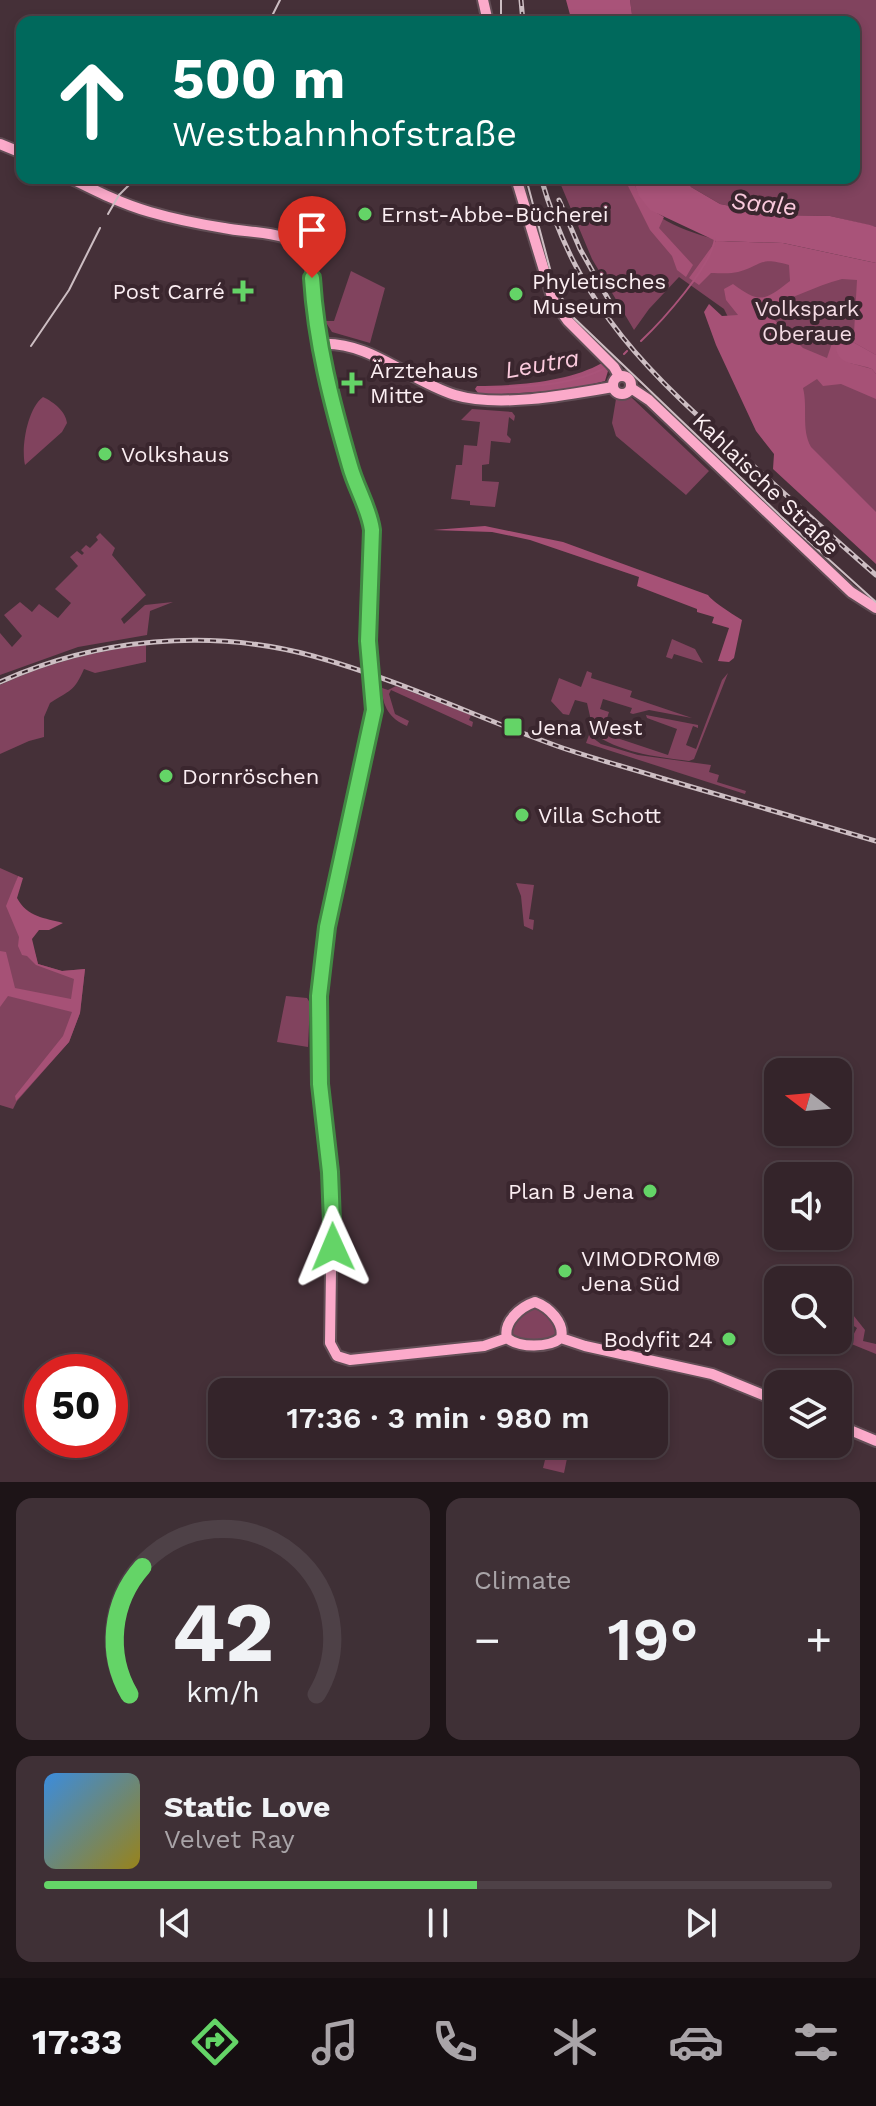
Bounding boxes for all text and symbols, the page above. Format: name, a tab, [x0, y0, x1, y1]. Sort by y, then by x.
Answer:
text: 500 m	[172, 46, 346, 112]
icon: ahead	[40, 48, 144, 152]
text: Westbahnhofstraße	[172, 113, 517, 155]
water label: Saale	[730, 187, 798, 221]
pin	[278, 196, 346, 278]
place label: Ernst-Abbe-Bücherei	[381, 202, 609, 227]
marker: Ernst-Abbe-Bücherei	[356, 205, 374, 223]
icon: arrive	[290, 208, 334, 252]
place label: Phyletisches Museum	[532, 269, 666, 319]
place label: Post Carré	[112, 279, 225, 304]
marker: Post Carré	[232, 280, 254, 302]
marker: Phyletisches Museum	[507, 285, 525, 303]
park label: Volkspark Oberaue	[755, 296, 859, 346]
water label: Leutra	[503, 344, 582, 384]
place label: Ärztehaus Mitte	[370, 358, 478, 408]
marker: Ärztehaus Mitte	[341, 372, 363, 394]
street label: Kahlaische Straße	[688, 408, 844, 560]
place label: Volkshaus	[121, 442, 229, 467]
marker: Volkshaus	[96, 445, 114, 463]
place label: Jena West	[531, 715, 642, 740]
marker: Jena West	[502, 716, 524, 738]
place label: Dornröschen	[182, 764, 319, 789]
marker: Dornröschen	[157, 767, 175, 785]
place label: Villa Schott	[538, 803, 661, 828]
marker: Villa Schott	[513, 806, 531, 824]
north arrow	[764, 1058, 852, 1146]
map controls	[764, 1058, 852, 1458]
button: sound	[764, 1162, 852, 1250]
place label: Plan B Jena	[508, 1179, 634, 1204]
marker: Plan B Jena	[641, 1182, 659, 1200]
position arrow	[291, 1205, 375, 1289]
place label: VIMODROM® Jena Süd	[581, 1246, 721, 1296]
marker: VIMODROM® Jena Süd	[556, 1262, 574, 1280]
button: search	[764, 1266, 852, 1354]
place label: Bodyfit 24	[603, 1327, 713, 1352]
marker: Bodyfit 24	[720, 1330, 738, 1348]
speed limit sign: 50	[24, 1354, 128, 1458]
button: layers	[764, 1370, 852, 1458]
text: 17:36 · 3 min · 980 m	[286, 1400, 590, 1435]
text: Climate	[474, 1565, 572, 1595]
text: 42	[172, 1584, 274, 1681]
text: 19°	[608, 1604, 698, 1675]
text: −	[474, 1614, 501, 1666]
text: +	[805, 1614, 832, 1666]
text: km/h	[186, 1675, 260, 1709]
text: Static Love	[164, 1789, 330, 1824]
text: Velvet Ray	[164, 1824, 295, 1854]
icon: previous	[153, 1901, 197, 1945]
icon: pause	[416, 1901, 460, 1945]
icon: next	[679, 1901, 723, 1945]
icon: directions	[187, 2014, 243, 2070]
icon: music	[307, 2014, 363, 2070]
icon: phone	[427, 2014, 483, 2070]
icon: climate	[547, 2014, 603, 2070]
icon: car	[668, 2014, 724, 2070]
icon: filters	[788, 2014, 844, 2070]
text: 17:33	[32, 2021, 122, 2063]

